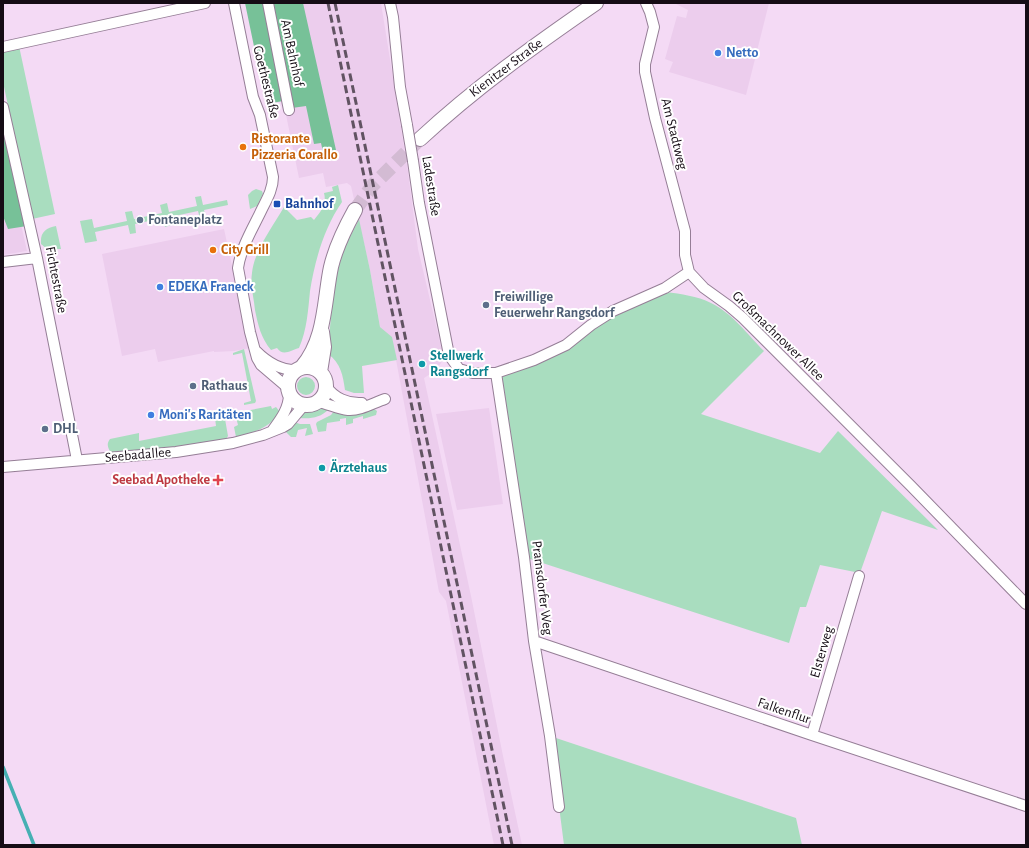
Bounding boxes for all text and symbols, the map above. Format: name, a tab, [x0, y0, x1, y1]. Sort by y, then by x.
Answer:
street label: Am Bahnhof	[278, 18, 306, 88]
street label: Kienitzer Straße	[467, 36, 545, 100]
street label: Goethestraße	[250, 44, 282, 120]
place label: Netto	[726, 46, 758, 60]
marker: Netto	[713, 48, 723, 58]
street label: Am Stadtweg	[658, 97, 690, 171]
place label: Ristorante Pizzeria Corallo	[251, 132, 338, 162]
marker: Ristorante Pizzeria Corallo	[238, 142, 248, 152]
street label: Ladestraße	[419, 155, 443, 217]
place label: Bahnhof	[285, 197, 335, 211]
marker: Bahnhof	[272, 199, 282, 209]
place label: Fontaneplatz	[148, 213, 222, 227]
marker: Fontaneplatz	[135, 215, 145, 225]
place label: City Grill	[221, 243, 269, 257]
street label: Fichtestraße	[43, 245, 69, 315]
marker: City Grill	[208, 245, 218, 255]
place label: EDEKA Franeck	[168, 280, 254, 294]
marker: EDEKA Franeck	[155, 282, 165, 292]
street label: Großmachnower Allee	[729, 289, 827, 383]
place label: Freiwillige Feuerwehr Rangsdorf	[494, 290, 616, 320]
marker: Freiwillige Feuerwehr Rangsdorf	[481, 300, 491, 310]
place label: Stellwerk Rangsdorf	[430, 349, 490, 379]
marker: Stellwerk Rangsdorf	[417, 359, 427, 369]
place label: Rathaus	[201, 379, 247, 393]
marker: Rathaus	[188, 381, 198, 391]
place label: Moni's Raritäten	[159, 408, 251, 422]
marker: Moni's Raritäten	[146, 410, 156, 420]
place label: DHL	[53, 422, 79, 436]
marker: DHL	[40, 424, 50, 434]
street label: Seebadallee	[104, 445, 172, 465]
place label: Ärztehaus	[330, 459, 387, 475]
marker: Ärztehaus	[317, 463, 327, 473]
place label: Seebad Apotheke	[112, 473, 210, 487]
marker: Seebad Apotheke	[213, 475, 223, 485]
street label: Pramsdorfer Weg	[529, 540, 555, 636]
street label: Elsterweg	[808, 624, 836, 679]
street label: Falkenflur	[756, 695, 813, 727]

